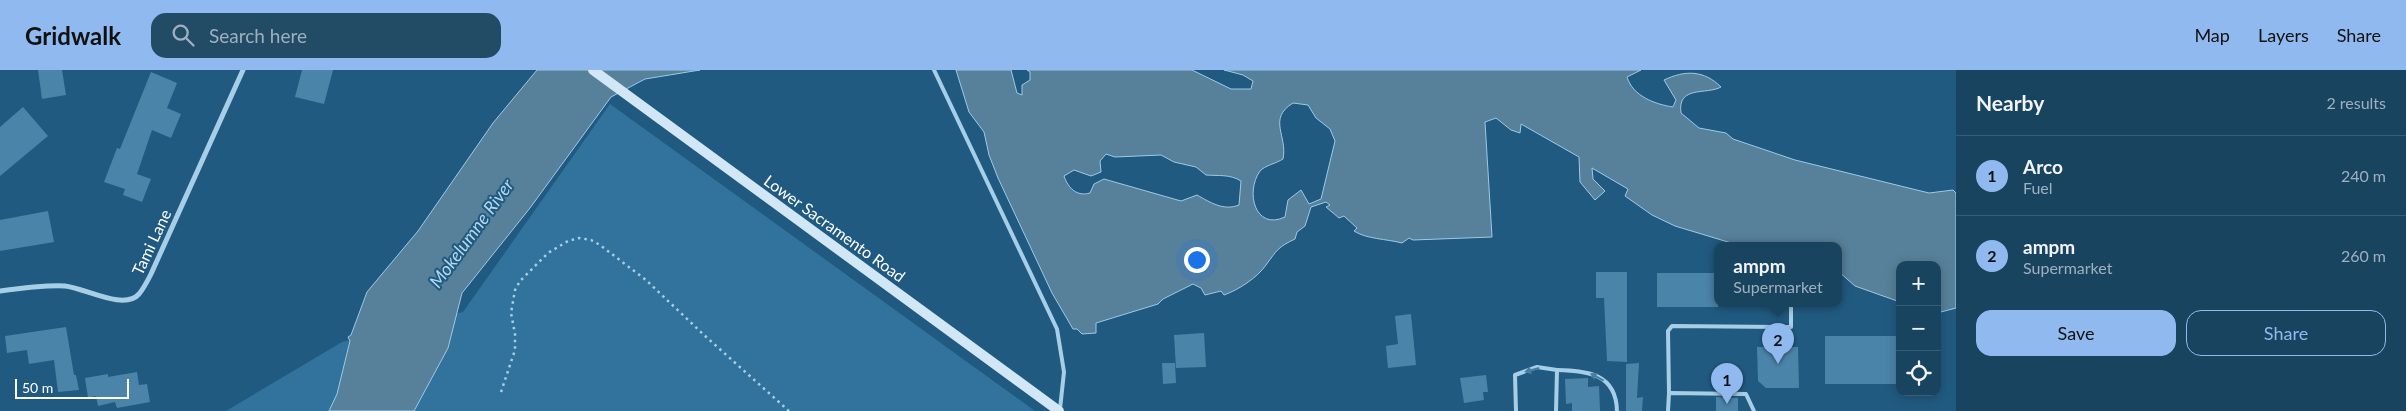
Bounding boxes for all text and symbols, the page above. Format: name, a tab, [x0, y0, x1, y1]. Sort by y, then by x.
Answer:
search box	[151, 13, 501, 58]
text: Gridwalk	[25, 21, 121, 50]
icon: search	[169, 21, 197, 49]
text: Search here	[209, 24, 307, 47]
text: Map	[2194, 24, 2230, 46]
text: Layers	[2258, 24, 2309, 46]
text: Share	[2337, 24, 2381, 46]
text: Nearby	[1976, 90, 2044, 115]
text: 2 results	[2326, 93, 2386, 112]
text: Arco	[2023, 155, 2063, 178]
text: 1	[1987, 166, 1997, 185]
text: 240 m	[2341, 166, 2386, 185]
street label: Lower Sacramento Road	[761, 170, 909, 286]
water label: Mokelumne River	[424, 174, 518, 292]
text: Fuel	[2023, 178, 2053, 197]
street label: Tami Lane	[128, 206, 174, 278]
text: ampm	[2023, 235, 2075, 258]
popup	[1714, 242, 1842, 307]
text: 2	[1987, 246, 1997, 265]
text: 260 m	[2341, 246, 2386, 265]
your location	[1184, 247, 1210, 273]
text: ampm	[1733, 254, 1786, 277]
text: Supermarket	[2023, 258, 2112, 277]
map controls	[1896, 261, 1941, 396]
button: +	[1896, 261, 1941, 306]
text: Supermarket	[1733, 277, 1823, 296]
button: −	[1896, 306, 1941, 351]
button: Save	[1976, 310, 2176, 356]
button: Share	[2186, 310, 2386, 356]
pin: 2	[1762, 323, 1794, 364]
button: locate	[1896, 351, 1941, 396]
pin: 1	[1711, 363, 1743, 404]
one-way arrow	[1524, 366, 1539, 374]
one-way arrow	[1590, 373, 1605, 381]
scale bar	[15, 376, 129, 399]
text: 50 m	[22, 379, 53, 396]

